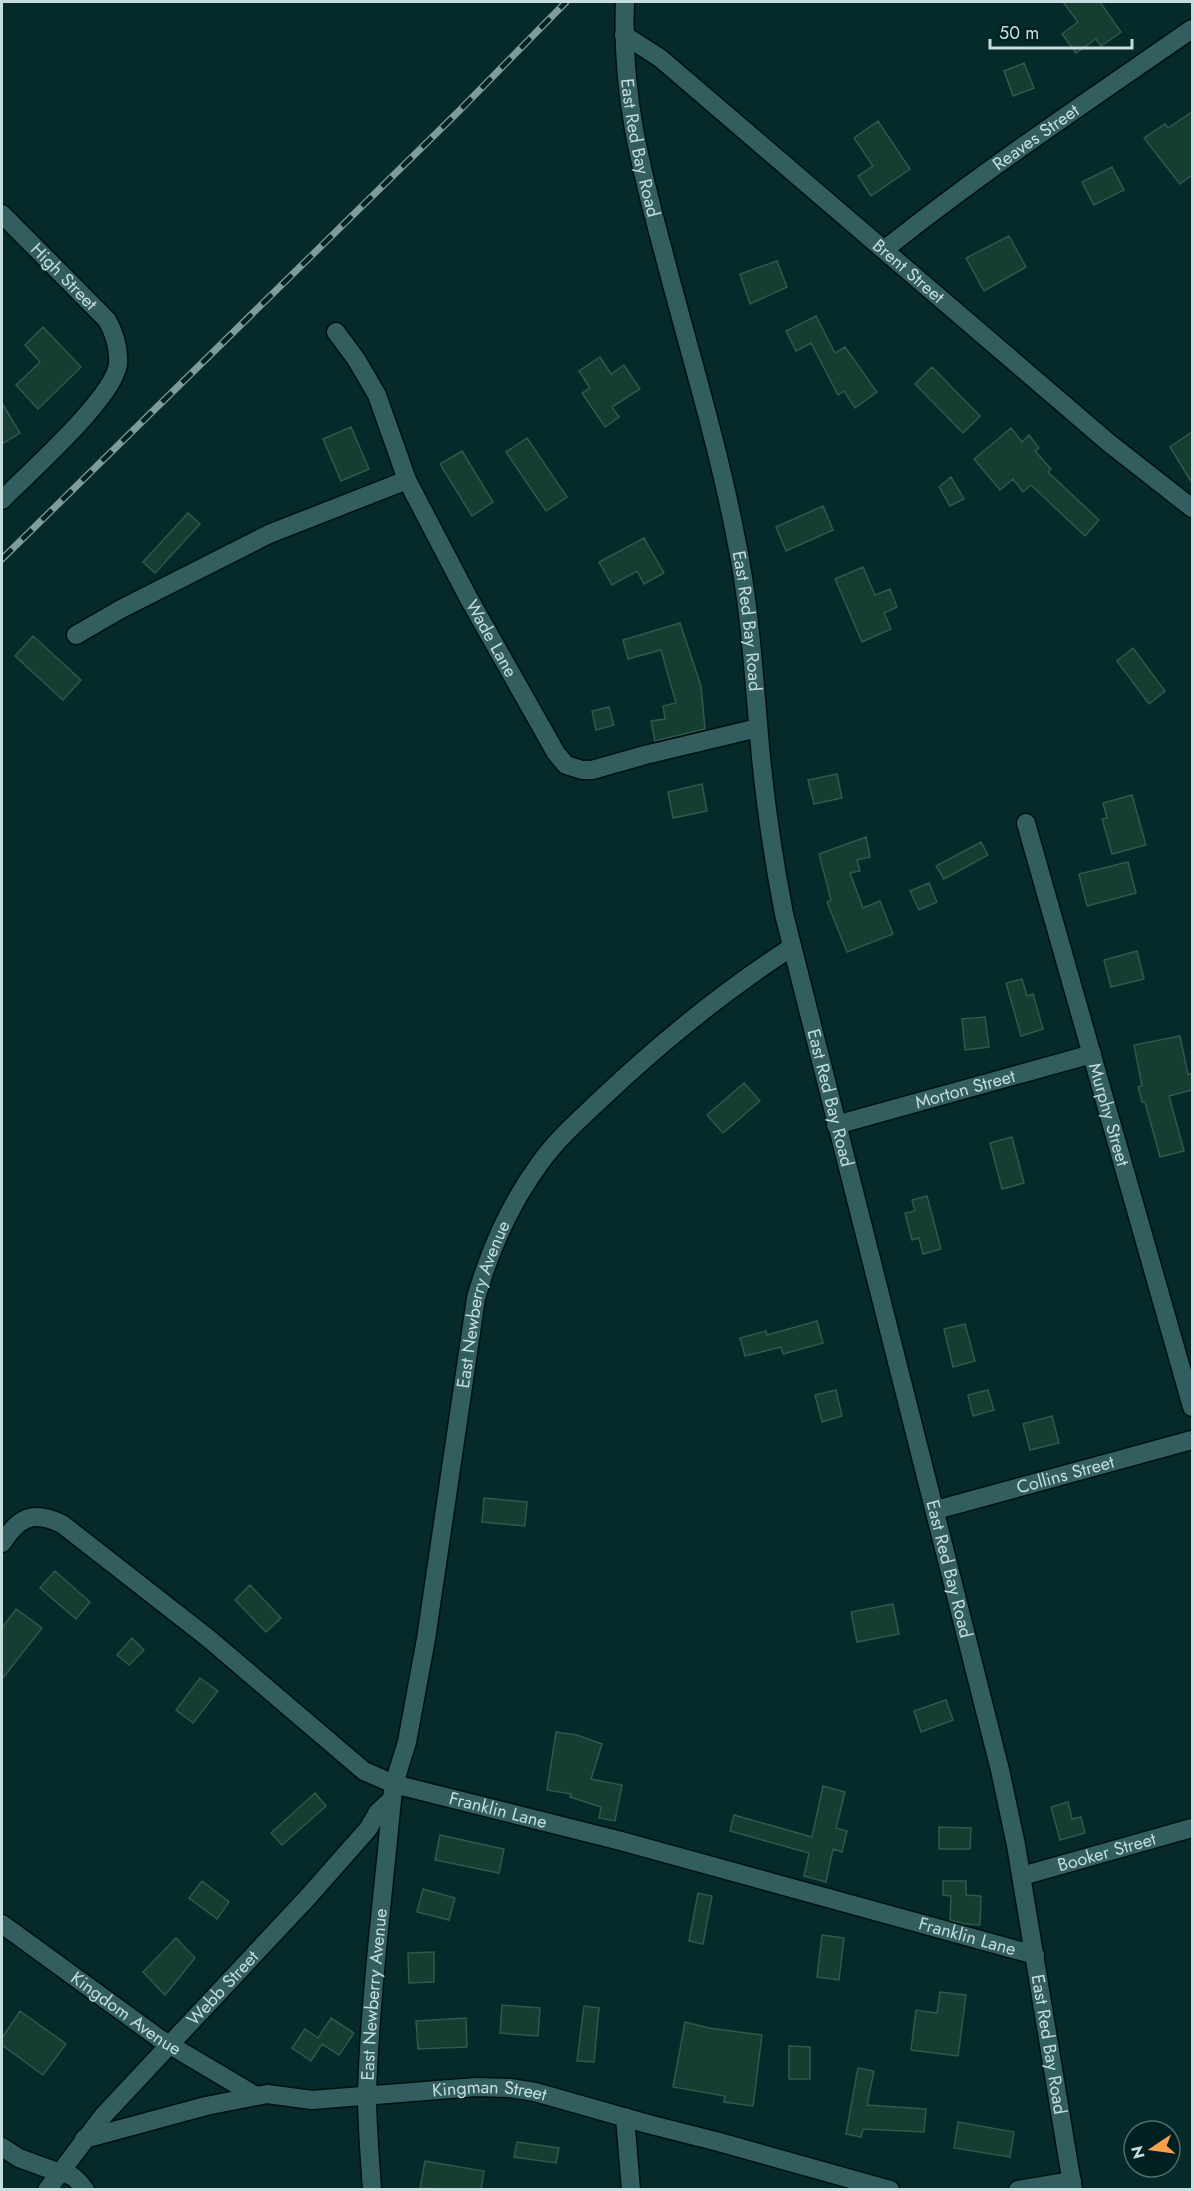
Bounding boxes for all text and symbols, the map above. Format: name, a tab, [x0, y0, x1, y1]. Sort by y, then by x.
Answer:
scale bar	[990, 12, 1132, 50]
text: 50 m	[999, 20, 1039, 46]
street label: East Red Bay Road	[614, 77, 667, 220]
street label: Reaves Street	[987, 97, 1085, 177]
street label: Brent Street	[867, 233, 951, 310]
street label: High Street	[25, 237, 104, 317]
street label: East Red Bay Road	[726, 548, 768, 692]
street label: Wade Lane	[459, 595, 524, 682]
street label: East Red Bay Road	[800, 1026, 860, 1170]
street label: Murphy Street	[1082, 1060, 1136, 1170]
street label: Morton Street	[912, 1063, 1019, 1115]
street label: East Newberry Avenue	[450, 1216, 516, 1390]
street label: Collins Street	[1013, 1449, 1118, 1500]
street label: East Red Bay Road	[919, 1497, 979, 1641]
street label: Franklin Lane	[446, 1785, 550, 1835]
street label: Booker Street	[1054, 1826, 1160, 1878]
street label: East Newberry Avenue	[354, 1907, 394, 2081]
street label: Franklin Lane	[916, 1911, 1019, 1962]
street label: Webb Street	[181, 1944, 265, 2032]
street label: Kingdom Avenue	[65, 1965, 186, 2062]
street label: East Red Bay Road	[1025, 1972, 1073, 2116]
street label: Kingman Street	[431, 2074, 551, 2108]
north arrow	[1122, 2119, 1182, 2179]
text: N	[1125, 2143, 1151, 2161]

